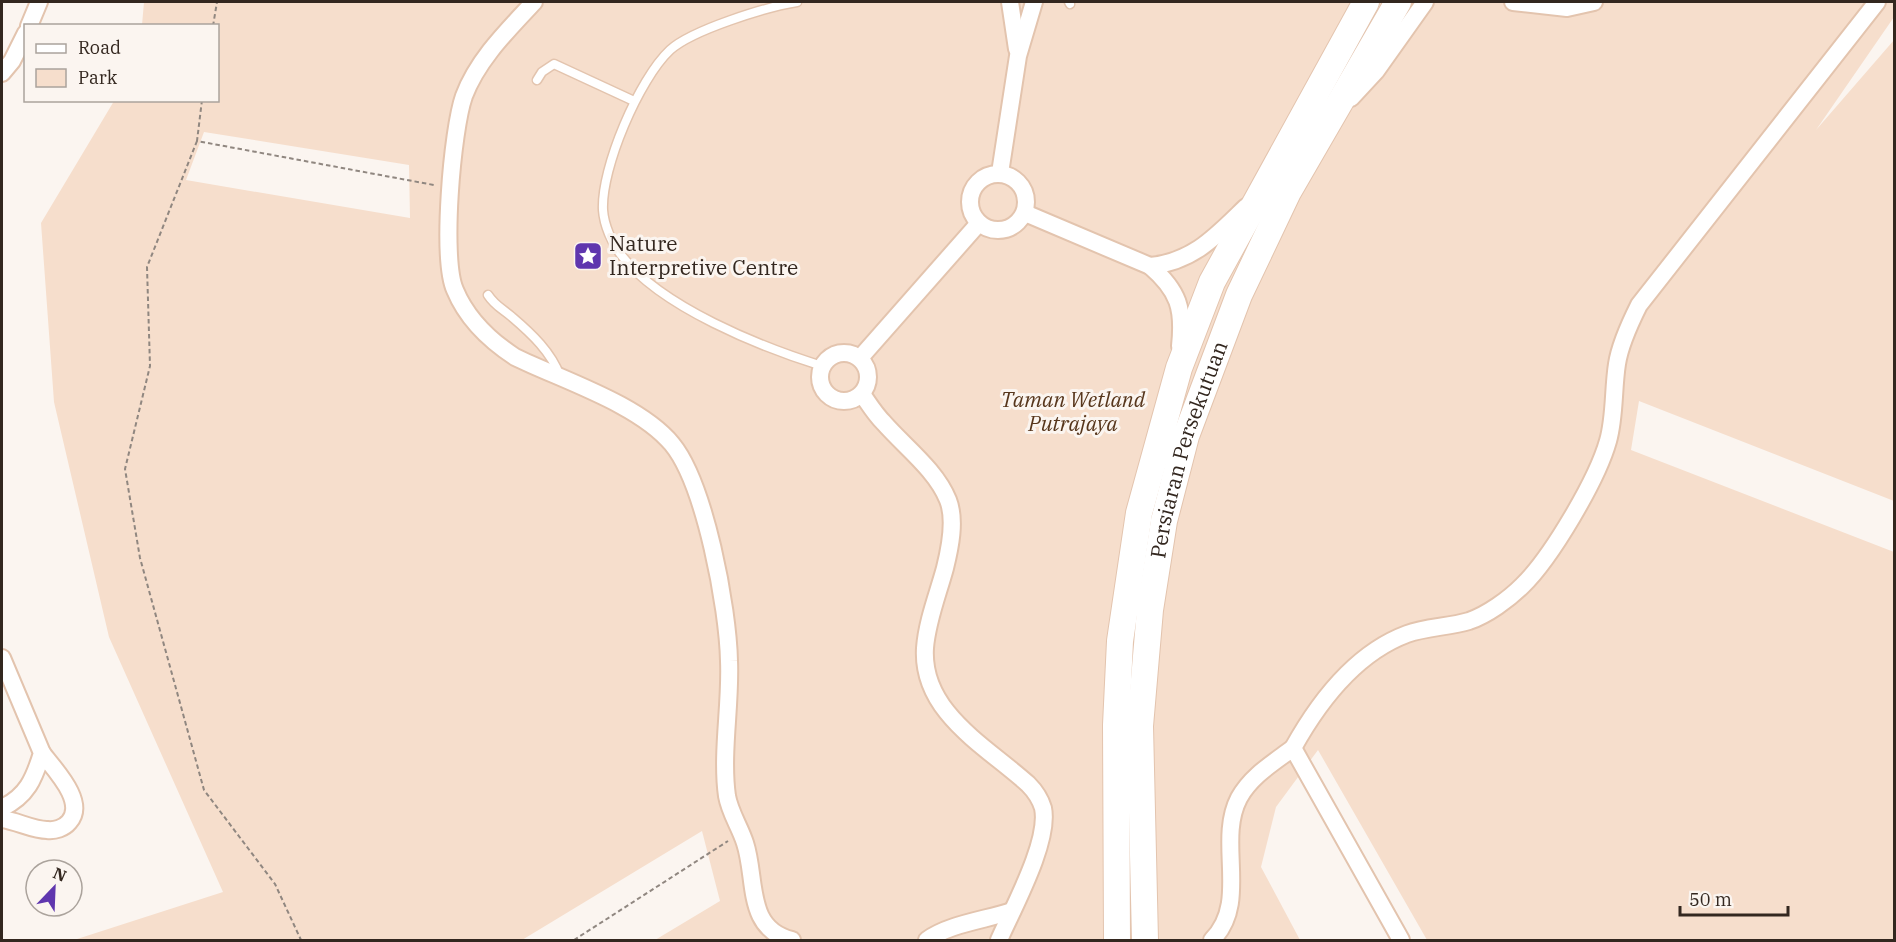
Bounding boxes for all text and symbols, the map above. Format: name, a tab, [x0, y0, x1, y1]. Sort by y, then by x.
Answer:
legend	[24, 24, 219, 102]
text: Road	[78, 36, 121, 59]
text: Park	[78, 66, 118, 89]
place label: Nature Interpretive Centre	[609, 229, 798, 281]
place icon: Nature Interpretive Centre	[572, 240, 604, 272]
street label: Persiaran Persekutuan	[1143, 337, 1234, 560]
park label: Taman Wetland Putrajaya	[1001, 385, 1146, 437]
north arrow	[24, 858, 84, 918]
text: N	[50, 863, 70, 886]
scale bar	[1680, 879, 1788, 917]
text: 50 m	[1689, 888, 1732, 911]

